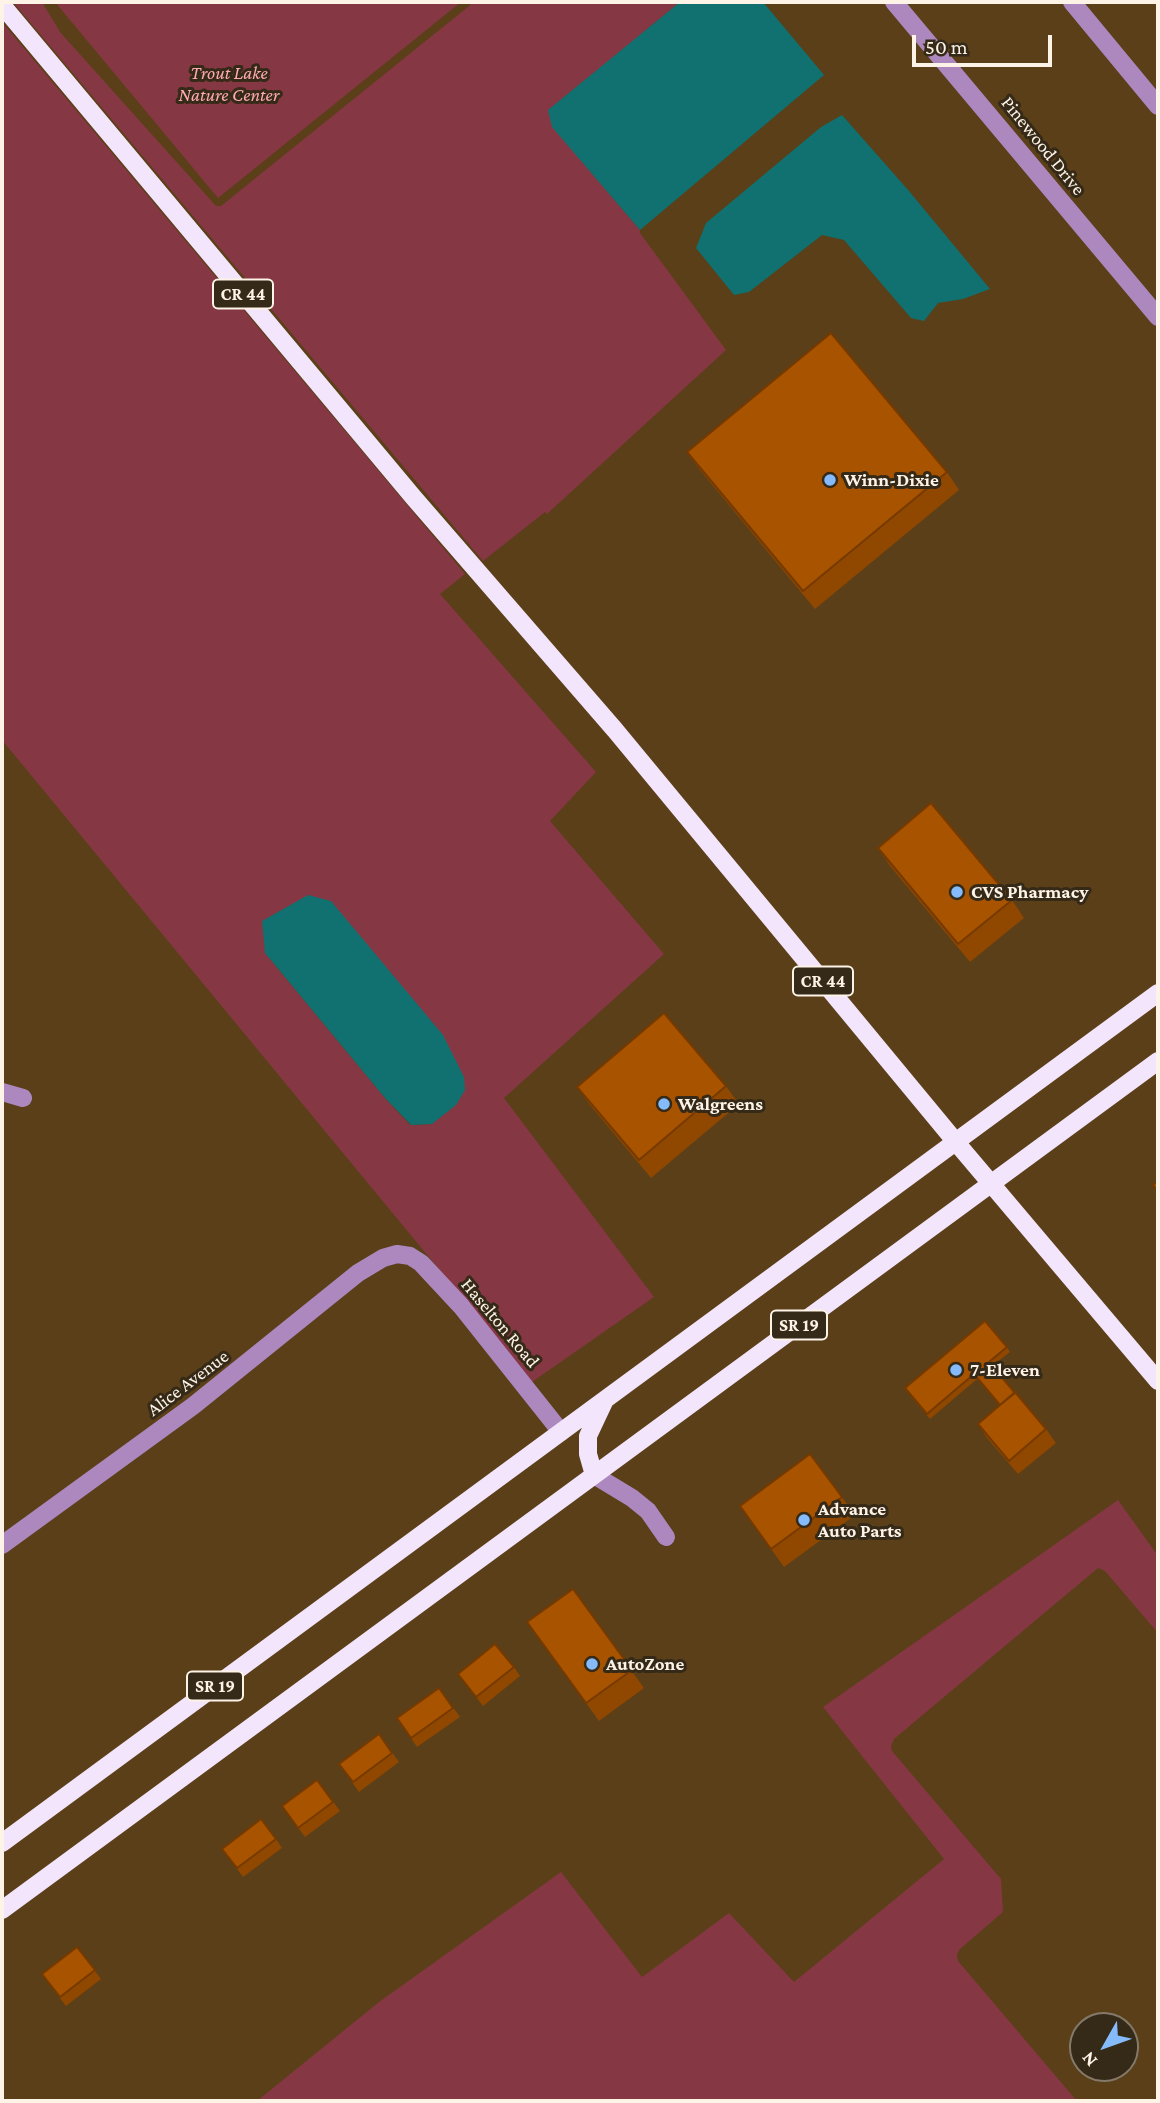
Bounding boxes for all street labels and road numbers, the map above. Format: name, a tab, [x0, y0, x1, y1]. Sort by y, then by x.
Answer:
street label: Pinewood Drive	[996, 92, 1090, 200]
road number: CR 44	[213, 280, 273, 308]
road number: CR 44	[793, 966, 853, 996]
street label: Haselton Road	[456, 1274, 544, 1372]
road number: SR 19	[771, 1310, 827, 1340]
street label: Alice Avenue	[143, 1345, 233, 1421]
road number: SR 19	[187, 1672, 243, 1700]

